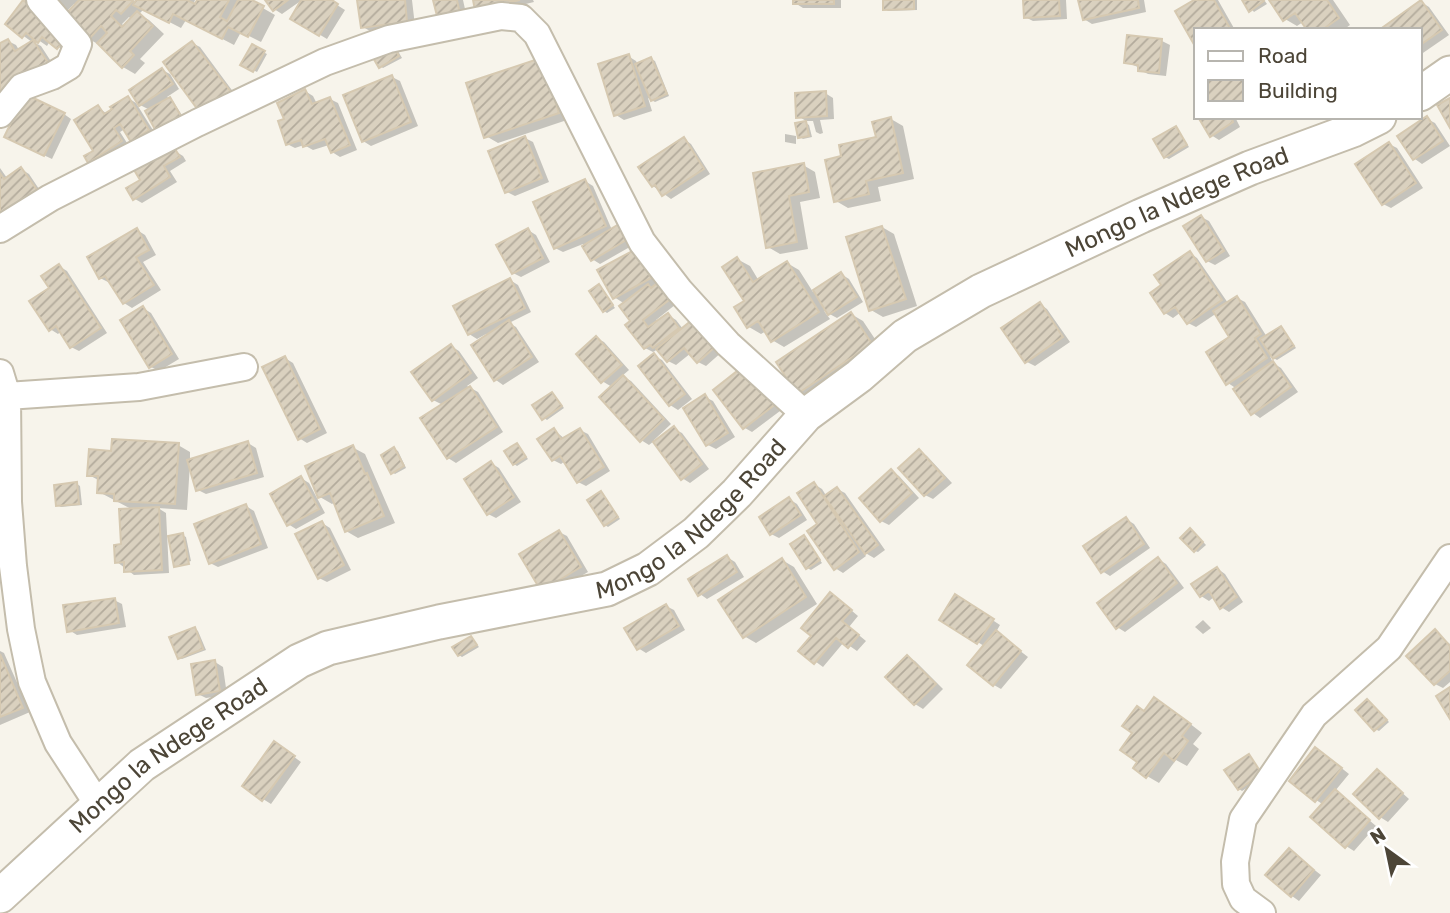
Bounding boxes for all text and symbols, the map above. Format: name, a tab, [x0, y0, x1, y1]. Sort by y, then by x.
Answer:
legend	[1194, 28, 1422, 119]
text: Road	[1258, 43, 1308, 68]
text: Building	[1258, 78, 1338, 103]
street label: Mongo la Ndege Road	[1061, 141, 1293, 263]
street label: Mongo la Ndege Road	[593, 433, 792, 605]
street label: Mongo la Ndege Road	[64, 672, 273, 839]
north arrow	[1352, 815, 1422, 885]
text: N	[1366, 823, 1390, 850]

